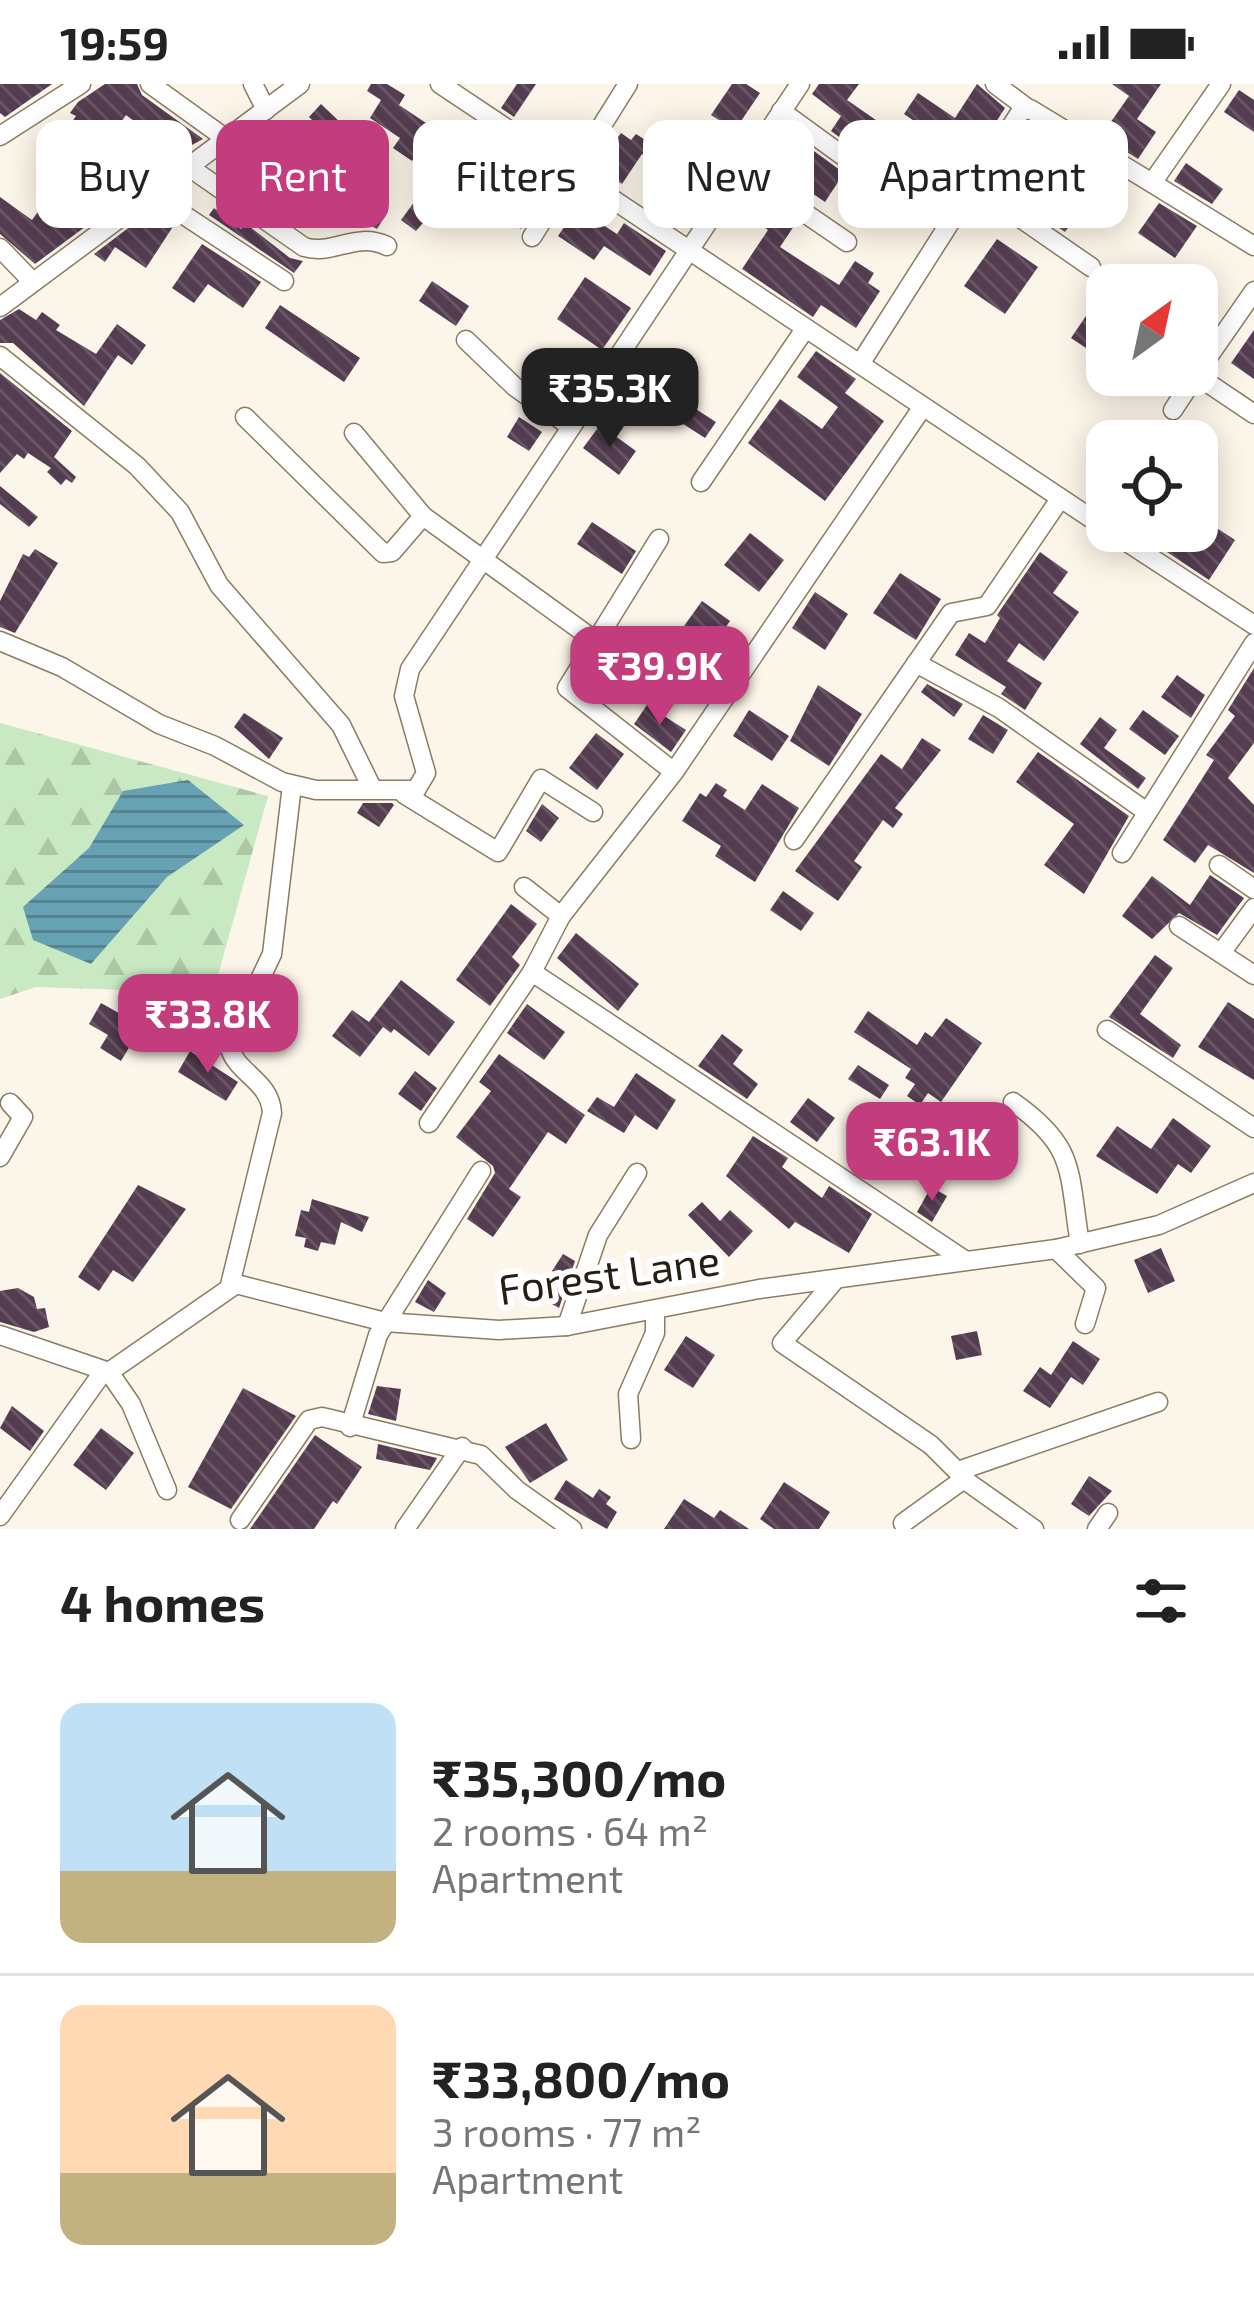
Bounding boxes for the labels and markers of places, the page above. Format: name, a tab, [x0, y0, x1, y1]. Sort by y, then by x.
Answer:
pin: ₹35.3K	[512, 348, 708, 450]
pin: ₹39.9K	[562, 626, 758, 728]
pin: ₹33.8K	[110, 974, 306, 1076]
pin: ₹63.1K	[834, 1102, 1030, 1204]

